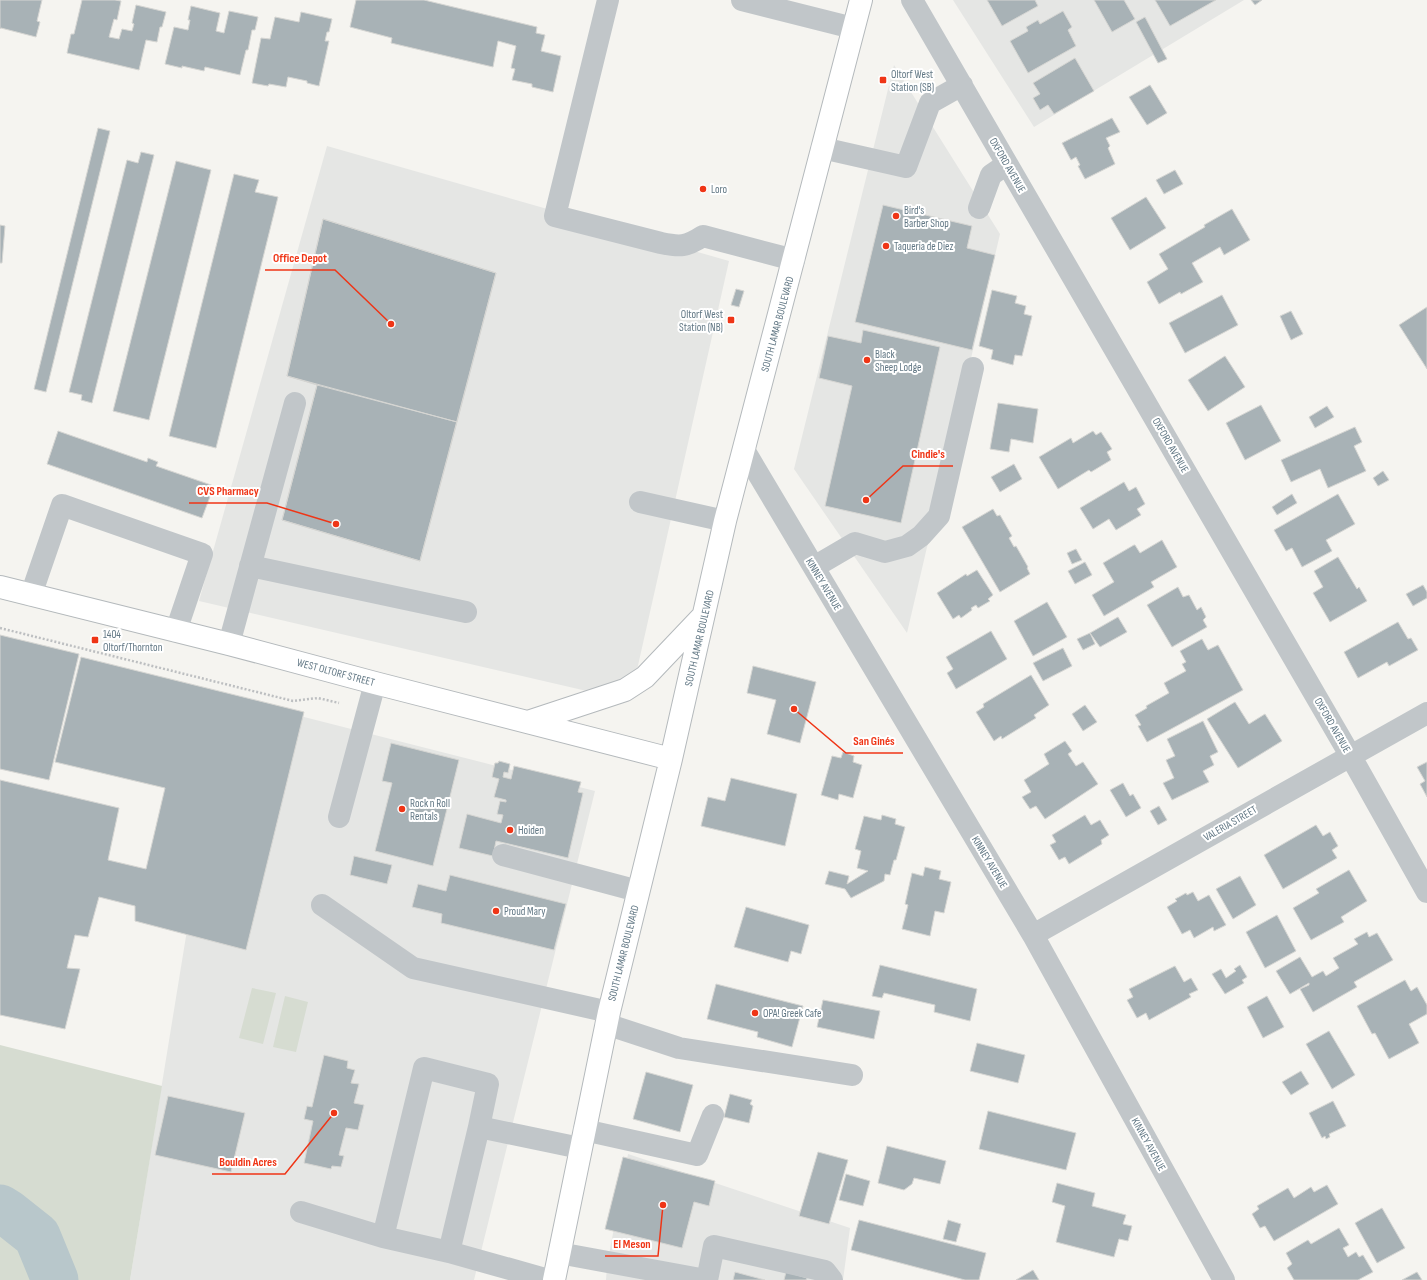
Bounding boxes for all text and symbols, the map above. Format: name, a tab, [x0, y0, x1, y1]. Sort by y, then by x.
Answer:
place label: Oltorf West Station (SB)	[891, 68, 934, 94]
marker: Oltorf West Station (SB)	[878, 75, 888, 85]
street label: OXFORD AVENUE	[987, 135, 1029, 195]
place label: Loro	[711, 183, 727, 196]
marker: Loro	[698, 184, 708, 194]
place label: Bird's Barber Shop	[904, 204, 949, 230]
marker: Bird's Barber Shop	[891, 211, 901, 221]
place label: Taqueria de Diez	[894, 240, 953, 253]
marker: Taqueria de Diez	[881, 241, 891, 251]
callout: Office Depot	[265, 246, 335, 270]
text: Office Depot	[273, 251, 327, 266]
street label: SOUTH LAMAR BOULEVARD	[758, 275, 797, 373]
place label: Oltorf West Station (NB)	[679, 308, 724, 334]
marker: Oltorf West Station (NB)	[726, 315, 736, 325]
place label: Black Sheep Lodge	[875, 348, 921, 374]
marker: Black Sheep Lodge	[862, 355, 872, 365]
street label: OXFORD AVENUE	[1150, 415, 1192, 475]
callout: Cindie's	[903, 442, 953, 466]
text: Cindie's	[911, 447, 945, 462]
callout: CVS Pharmacy	[189, 479, 267, 503]
text: CVS Pharmacy	[197, 484, 259, 499]
street label: KINNEY AVENUE	[803, 556, 844, 613]
street label: SOUTH LAMAR BOULEVARD	[682, 589, 717, 688]
place label: 1404 Oltorf/Thornton	[103, 628, 163, 654]
marker: 1404 Oltorf/Thornton	[90, 635, 100, 645]
street label: WEST OLTORF STREET	[296, 656, 377, 689]
street label: OXFORD AVENUE	[1312, 695, 1354, 755]
callout: San Ginés	[846, 729, 903, 753]
text: San Ginés	[853, 734, 895, 749]
place label: Rock n Roll Rentals	[410, 797, 450, 823]
street label: VALERIA STREET	[1201, 803, 1260, 844]
marker: Rock n Roll Rentals	[397, 804, 407, 814]
place label: Hoiden	[518, 824, 544, 837]
marker: Hoiden	[505, 825, 515, 835]
street label: KINNEY AVENUE	[969, 834, 1010, 891]
street label: SOUTH LAMAR BOULEVARD	[605, 904, 642, 1002]
place label: Proud Mary	[504, 905, 546, 918]
marker: Proud Mary	[491, 906, 501, 916]
place label: OPA! Greek Cafe	[763, 1007, 821, 1020]
marker: OPA! Greek Cafe	[750, 1008, 760, 1018]
street label: KINNEY AVENUE	[1129, 1115, 1168, 1173]
callout: Bouldin Acres	[212, 1150, 285, 1174]
text: Bouldin Acres	[219, 1155, 277, 1170]
callout: El Meson	[605, 1232, 658, 1256]
text: El Meson	[613, 1237, 651, 1252]

